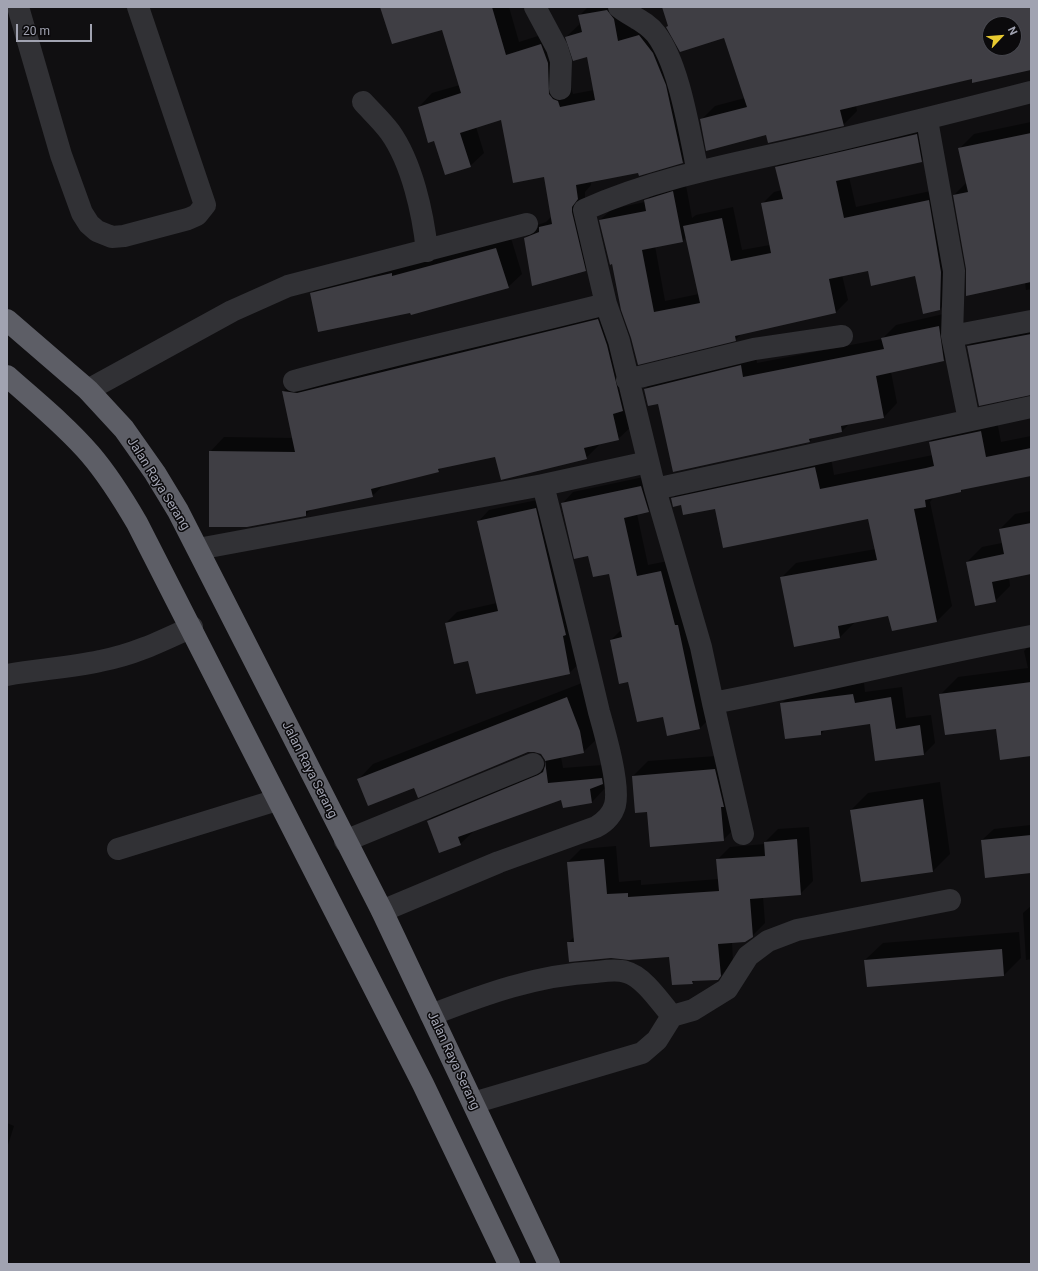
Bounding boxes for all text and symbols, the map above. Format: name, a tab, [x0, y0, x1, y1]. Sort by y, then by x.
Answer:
scale bar	[18, 16, 94, 42]
north arrow	[982, 16, 1022, 56]
text: 20 m	[23, 24, 50, 38]
text: N	[1005, 25, 1020, 37]
street label: Jalan Raya Serang	[123, 435, 193, 533]
street label: Jalan Raya Serang	[278, 719, 340, 821]
street label: Jalan Raya Serang	[423, 1009, 483, 1113]

